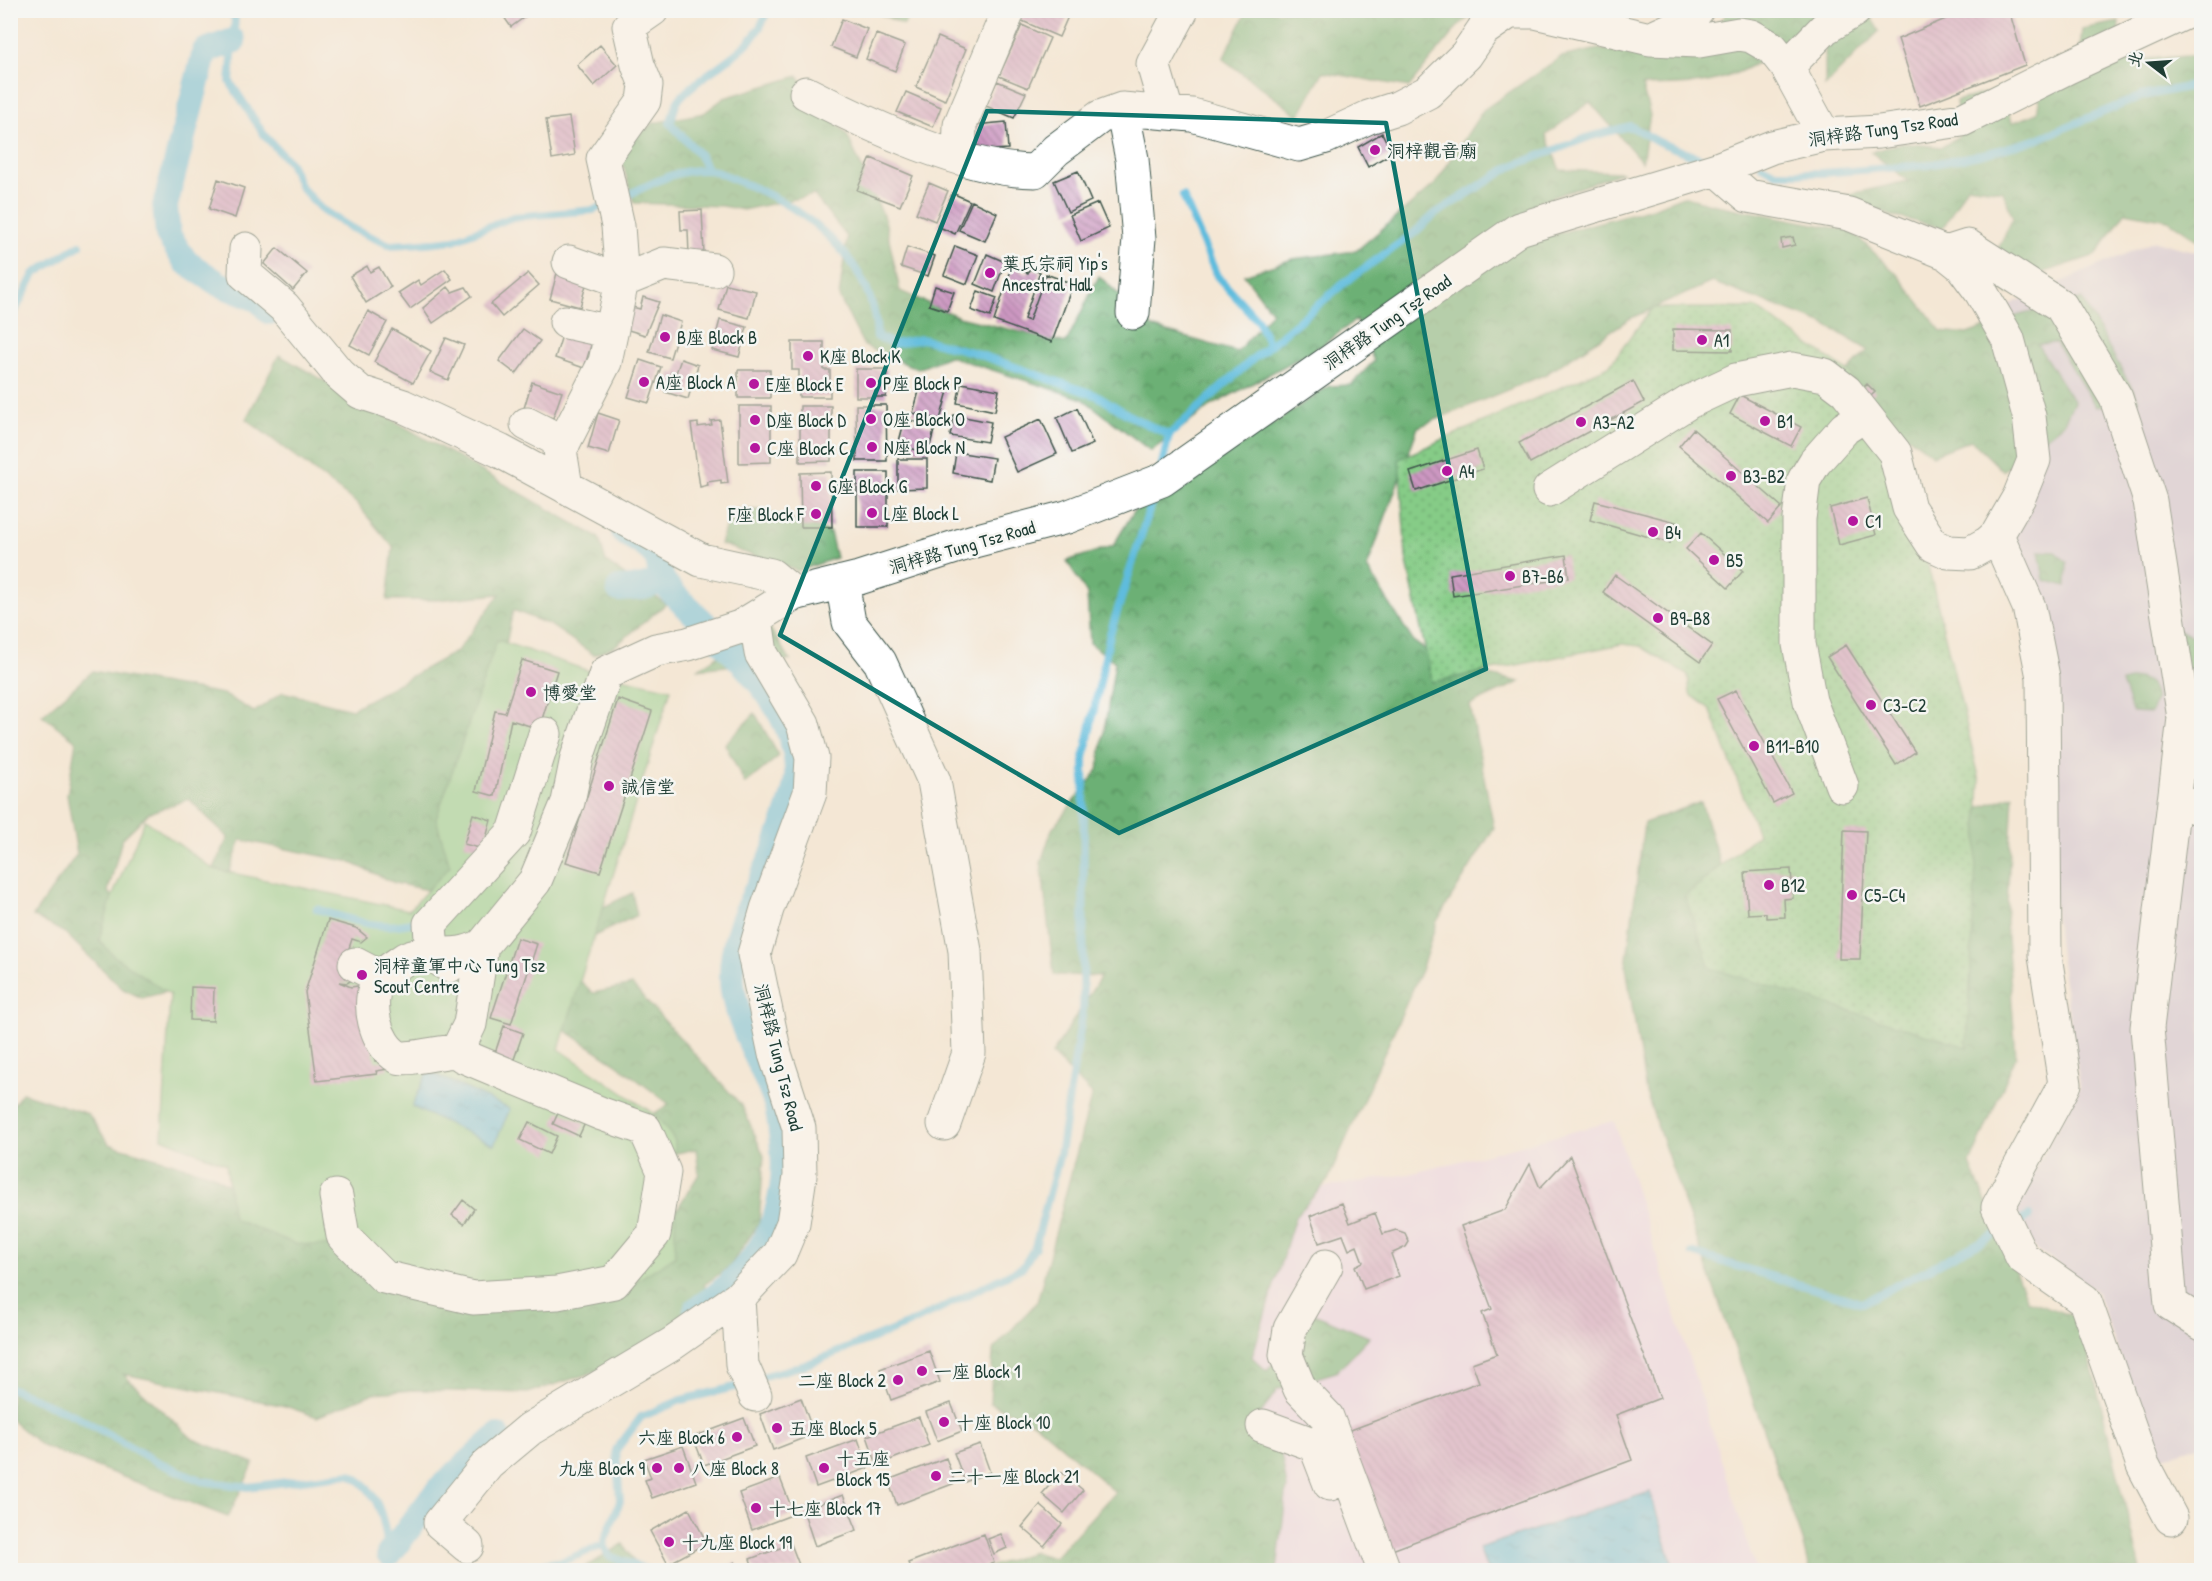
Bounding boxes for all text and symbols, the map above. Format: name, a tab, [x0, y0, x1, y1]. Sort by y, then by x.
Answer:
north arrow	[2119, 33, 2179, 93]
text: 北	[2122, 48, 2148, 69]
street label: 洞梓路 Tung Tsz Road	[1807, 106, 1959, 152]
place label: 洞梓觀音廟	[1387, 138, 1477, 163]
marker: 洞梓觀音廟	[1368, 143, 1382, 157]
place label: 葉氏宗祠 Yip's Ancestral Hall	[1002, 251, 1108, 297]
marker: 葉氏宗祠 Yip's Ancestral Hall	[983, 266, 997, 280]
street label: 洞梓路 Tung Tsz Road	[1318, 269, 1456, 375]
place label: B座 Block B	[677, 325, 757, 350]
place label: A1	[1714, 328, 1729, 353]
marker: B座 Block B	[658, 330, 672, 344]
marker: A1	[1695, 333, 1709, 347]
place label: K座 Block K	[820, 344, 901, 369]
marker: K座 Block K	[801, 349, 815, 363]
place label: A座 Block A	[656, 370, 736, 395]
place label: P座 Block P	[883, 371, 962, 396]
place label: E座 Block E	[766, 372, 844, 397]
marker: A座 Block A	[637, 375, 651, 389]
marker: P座 Block P	[864, 376, 878, 390]
marker: E座 Block E	[747, 377, 761, 391]
place label: O座 Block O	[883, 407, 965, 432]
place label: D座 Block D	[767, 408, 846, 433]
place label: B1	[1777, 409, 1793, 434]
place label: A3-A2	[1593, 410, 1635, 435]
marker: O座 Block O	[864, 412, 878, 426]
marker: D座 Block D	[748, 413, 762, 427]
marker: B1	[1758, 414, 1772, 428]
marker: A3-A2	[1574, 415, 1588, 429]
place label: N座 Block N	[884, 435, 965, 460]
place label: C座 Block C	[767, 436, 849, 461]
marker: N座 Block N	[865, 440, 879, 454]
marker: C座 Block C	[748, 441, 762, 455]
place label: A4	[1459, 459, 1475, 484]
marker: A4	[1440, 464, 1454, 478]
place label: B3-B2	[1743, 464, 1786, 489]
marker: B3-B2	[1724, 469, 1738, 483]
place label: G座 Block G	[828, 474, 908, 499]
marker: G座 Block G	[809, 479, 823, 493]
place label: L座 Block L	[884, 501, 960, 526]
place label: F座 Block F	[728, 502, 805, 527]
marker: L座 Block L	[865, 506, 879, 520]
marker: F座 Block F	[809, 507, 823, 521]
place label: C1	[1865, 509, 1881, 534]
street label: 洞梓路 Tung Tsz Road	[886, 514, 1038, 580]
marker: C1	[1846, 514, 1860, 528]
place label: B4	[1665, 520, 1681, 545]
marker: B4	[1646, 525, 1660, 539]
place label: B5	[1726, 548, 1743, 573]
marker: B5	[1707, 553, 1721, 567]
place label: B7-B6	[1522, 564, 1564, 589]
marker: B7-B6	[1503, 569, 1517, 583]
place label: B9-B8	[1670, 606, 1710, 631]
marker: B9-B8	[1651, 611, 1665, 625]
place label: 博愛堂	[543, 680, 597, 705]
marker: 博愛堂	[524, 685, 538, 699]
place label: C3-C2	[1883, 693, 1927, 718]
marker: C3-C2	[1864, 698, 1878, 712]
place label: B11-B10	[1766, 734, 1819, 759]
marker: B11-B10	[1747, 739, 1761, 753]
place label: 誠信堂	[621, 774, 675, 799]
marker: 誠信堂	[602, 779, 616, 793]
place label: B12	[1781, 873, 1806, 898]
marker: B12	[1762, 878, 1776, 892]
place label: C5-C4	[1864, 883, 1906, 908]
marker: C5-C4	[1845, 888, 1859, 902]
place label: 洞梓童軍中心 Tung Tsz Scout Centre	[374, 953, 545, 999]
marker: 洞梓童軍中心 Tung Tsz Scout Centre	[355, 968, 369, 982]
street label: 洞梓路 Tung Tsz Road	[749, 981, 809, 1133]
place label: 一座 Block 1	[934, 1359, 1020, 1384]
marker: 一座 Block 1	[915, 1364, 929, 1378]
place label: 二座 Block 2	[798, 1368, 887, 1393]
marker: 二座 Block 2	[891, 1373, 905, 1387]
place label: 十座 Block 10	[956, 1410, 1051, 1435]
marker: 十座 Block 10	[937, 1415, 951, 1429]
place label: 五座 Block 5	[789, 1416, 877, 1441]
marker: 五座 Block 5	[770, 1421, 784, 1435]
place label: 六座 Block 6	[638, 1425, 725, 1450]
marker: 六座 Block 6	[730, 1430, 744, 1444]
place label: 十五座 Block 15	[836, 1446, 890, 1492]
place label: 九座 Block 9	[558, 1456, 645, 1481]
place label: 八座 Block 8	[691, 1456, 779, 1481]
marker: 九座 Block 9	[650, 1461, 664, 1475]
marker: 八座 Block 8	[672, 1461, 686, 1475]
marker: 十五座 Block 15	[817, 1461, 831, 1475]
place label: 二十一座 Block 21	[948, 1464, 1079, 1489]
marker: 二十一座 Block 21	[929, 1469, 943, 1483]
place label: 十七座 Block 17	[768, 1496, 881, 1521]
marker: 十七座 Block 17	[749, 1501, 763, 1515]
place label: 十九座 Block 19	[681, 1530, 792, 1555]
marker: 十九座 Block 19	[662, 1535, 676, 1549]

